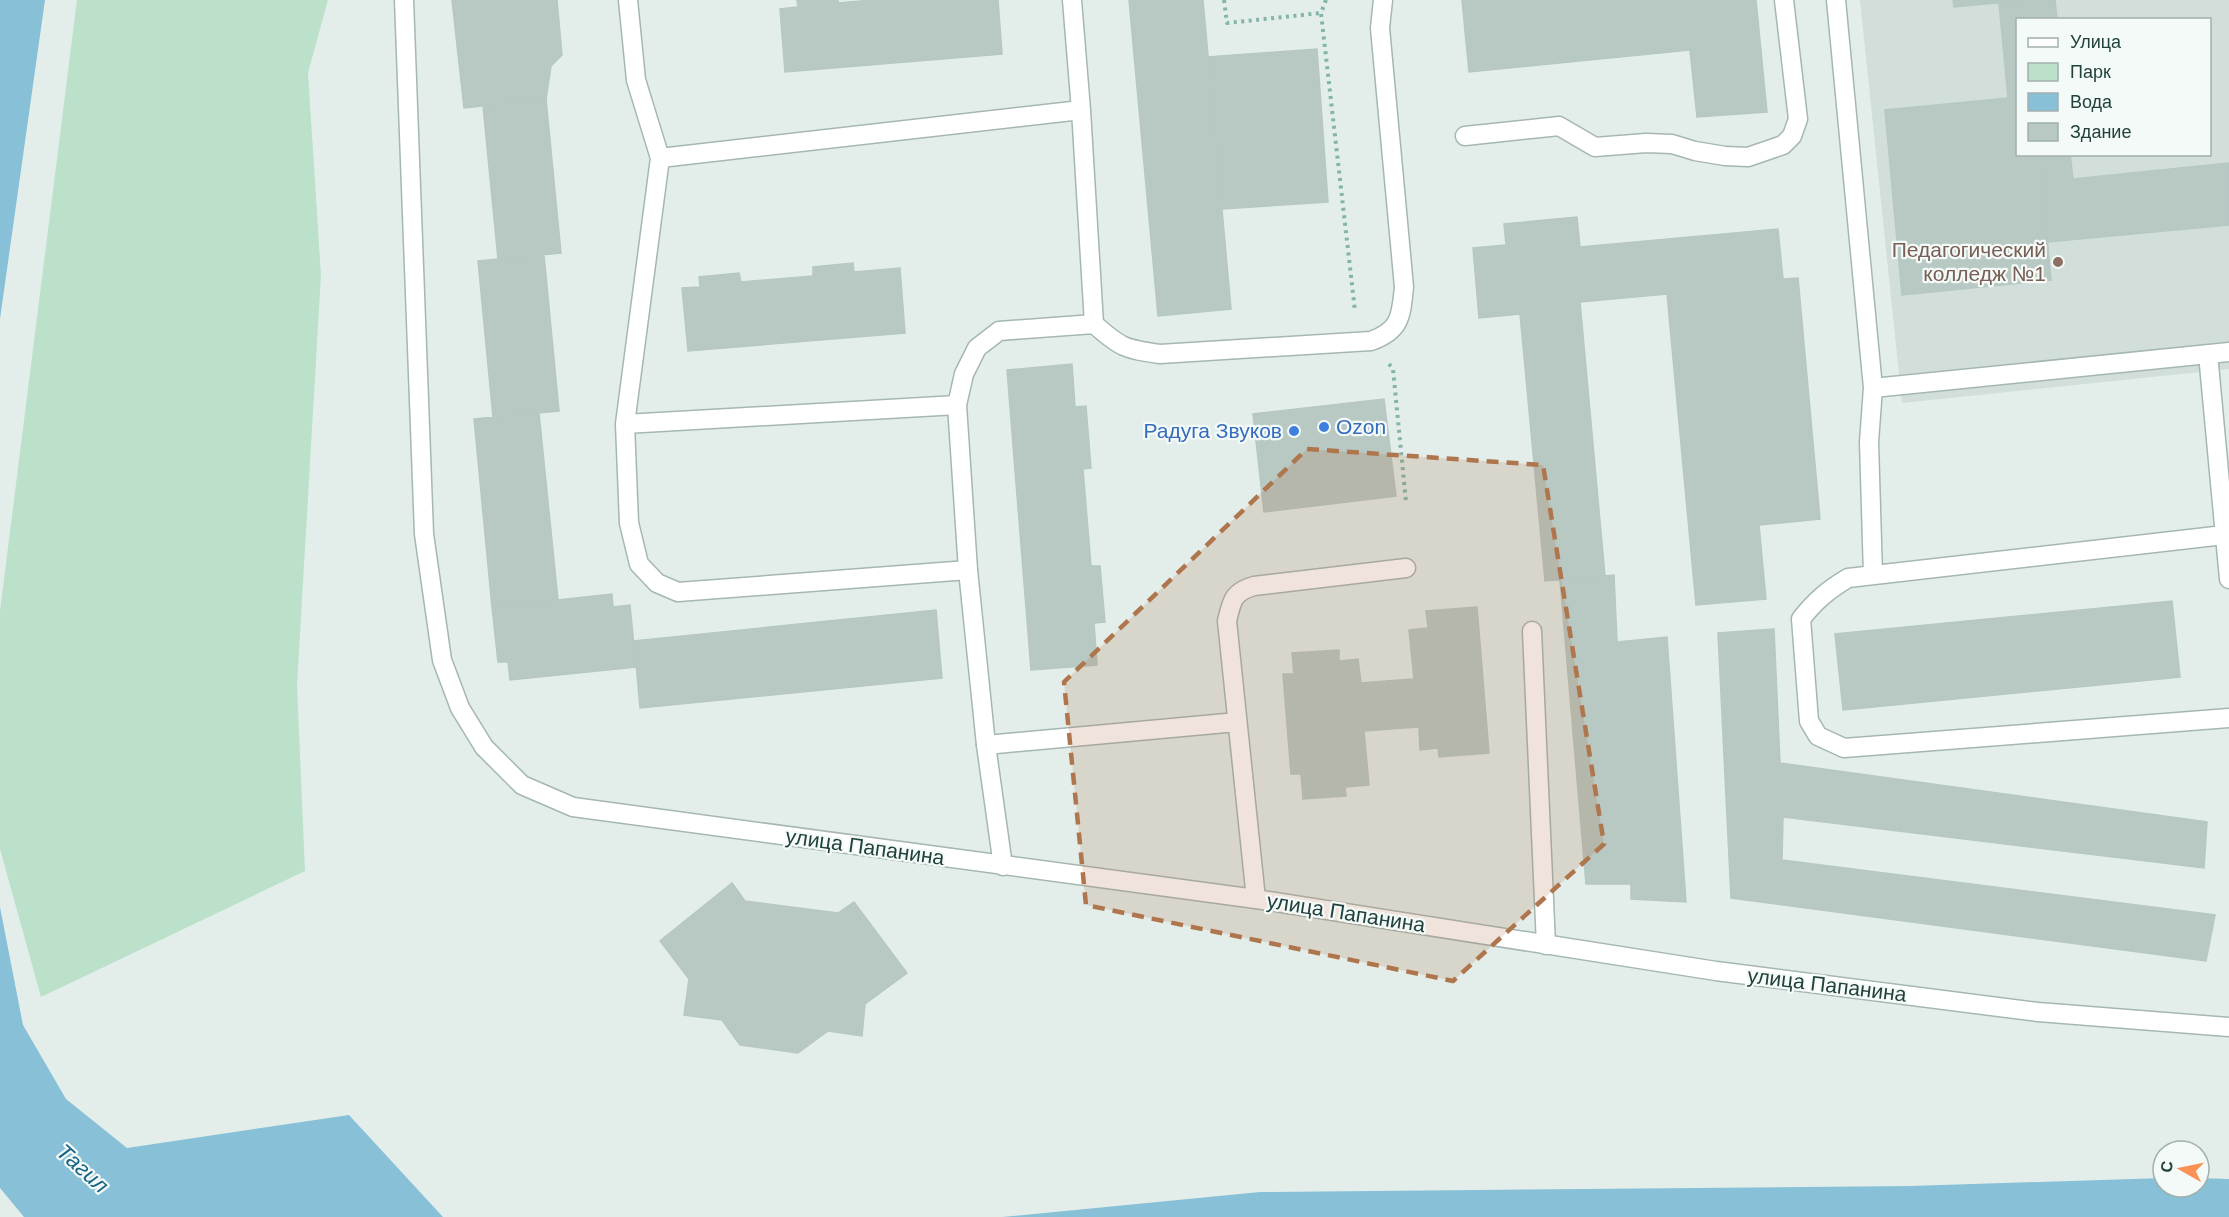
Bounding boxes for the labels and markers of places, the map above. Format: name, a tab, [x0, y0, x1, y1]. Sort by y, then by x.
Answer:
place label: Педагогический колледж №1	[1892, 238, 2046, 285]
marker: Педагогический колледж №1	[2051, 255, 2065, 269]
place label: Ozon	[1336, 415, 1386, 438]
place label: Радуга Звуков	[1143, 419, 1282, 442]
marker: Ozon	[1317, 420, 1331, 434]
marker: Радуга Звуков	[1287, 424, 1301, 438]

